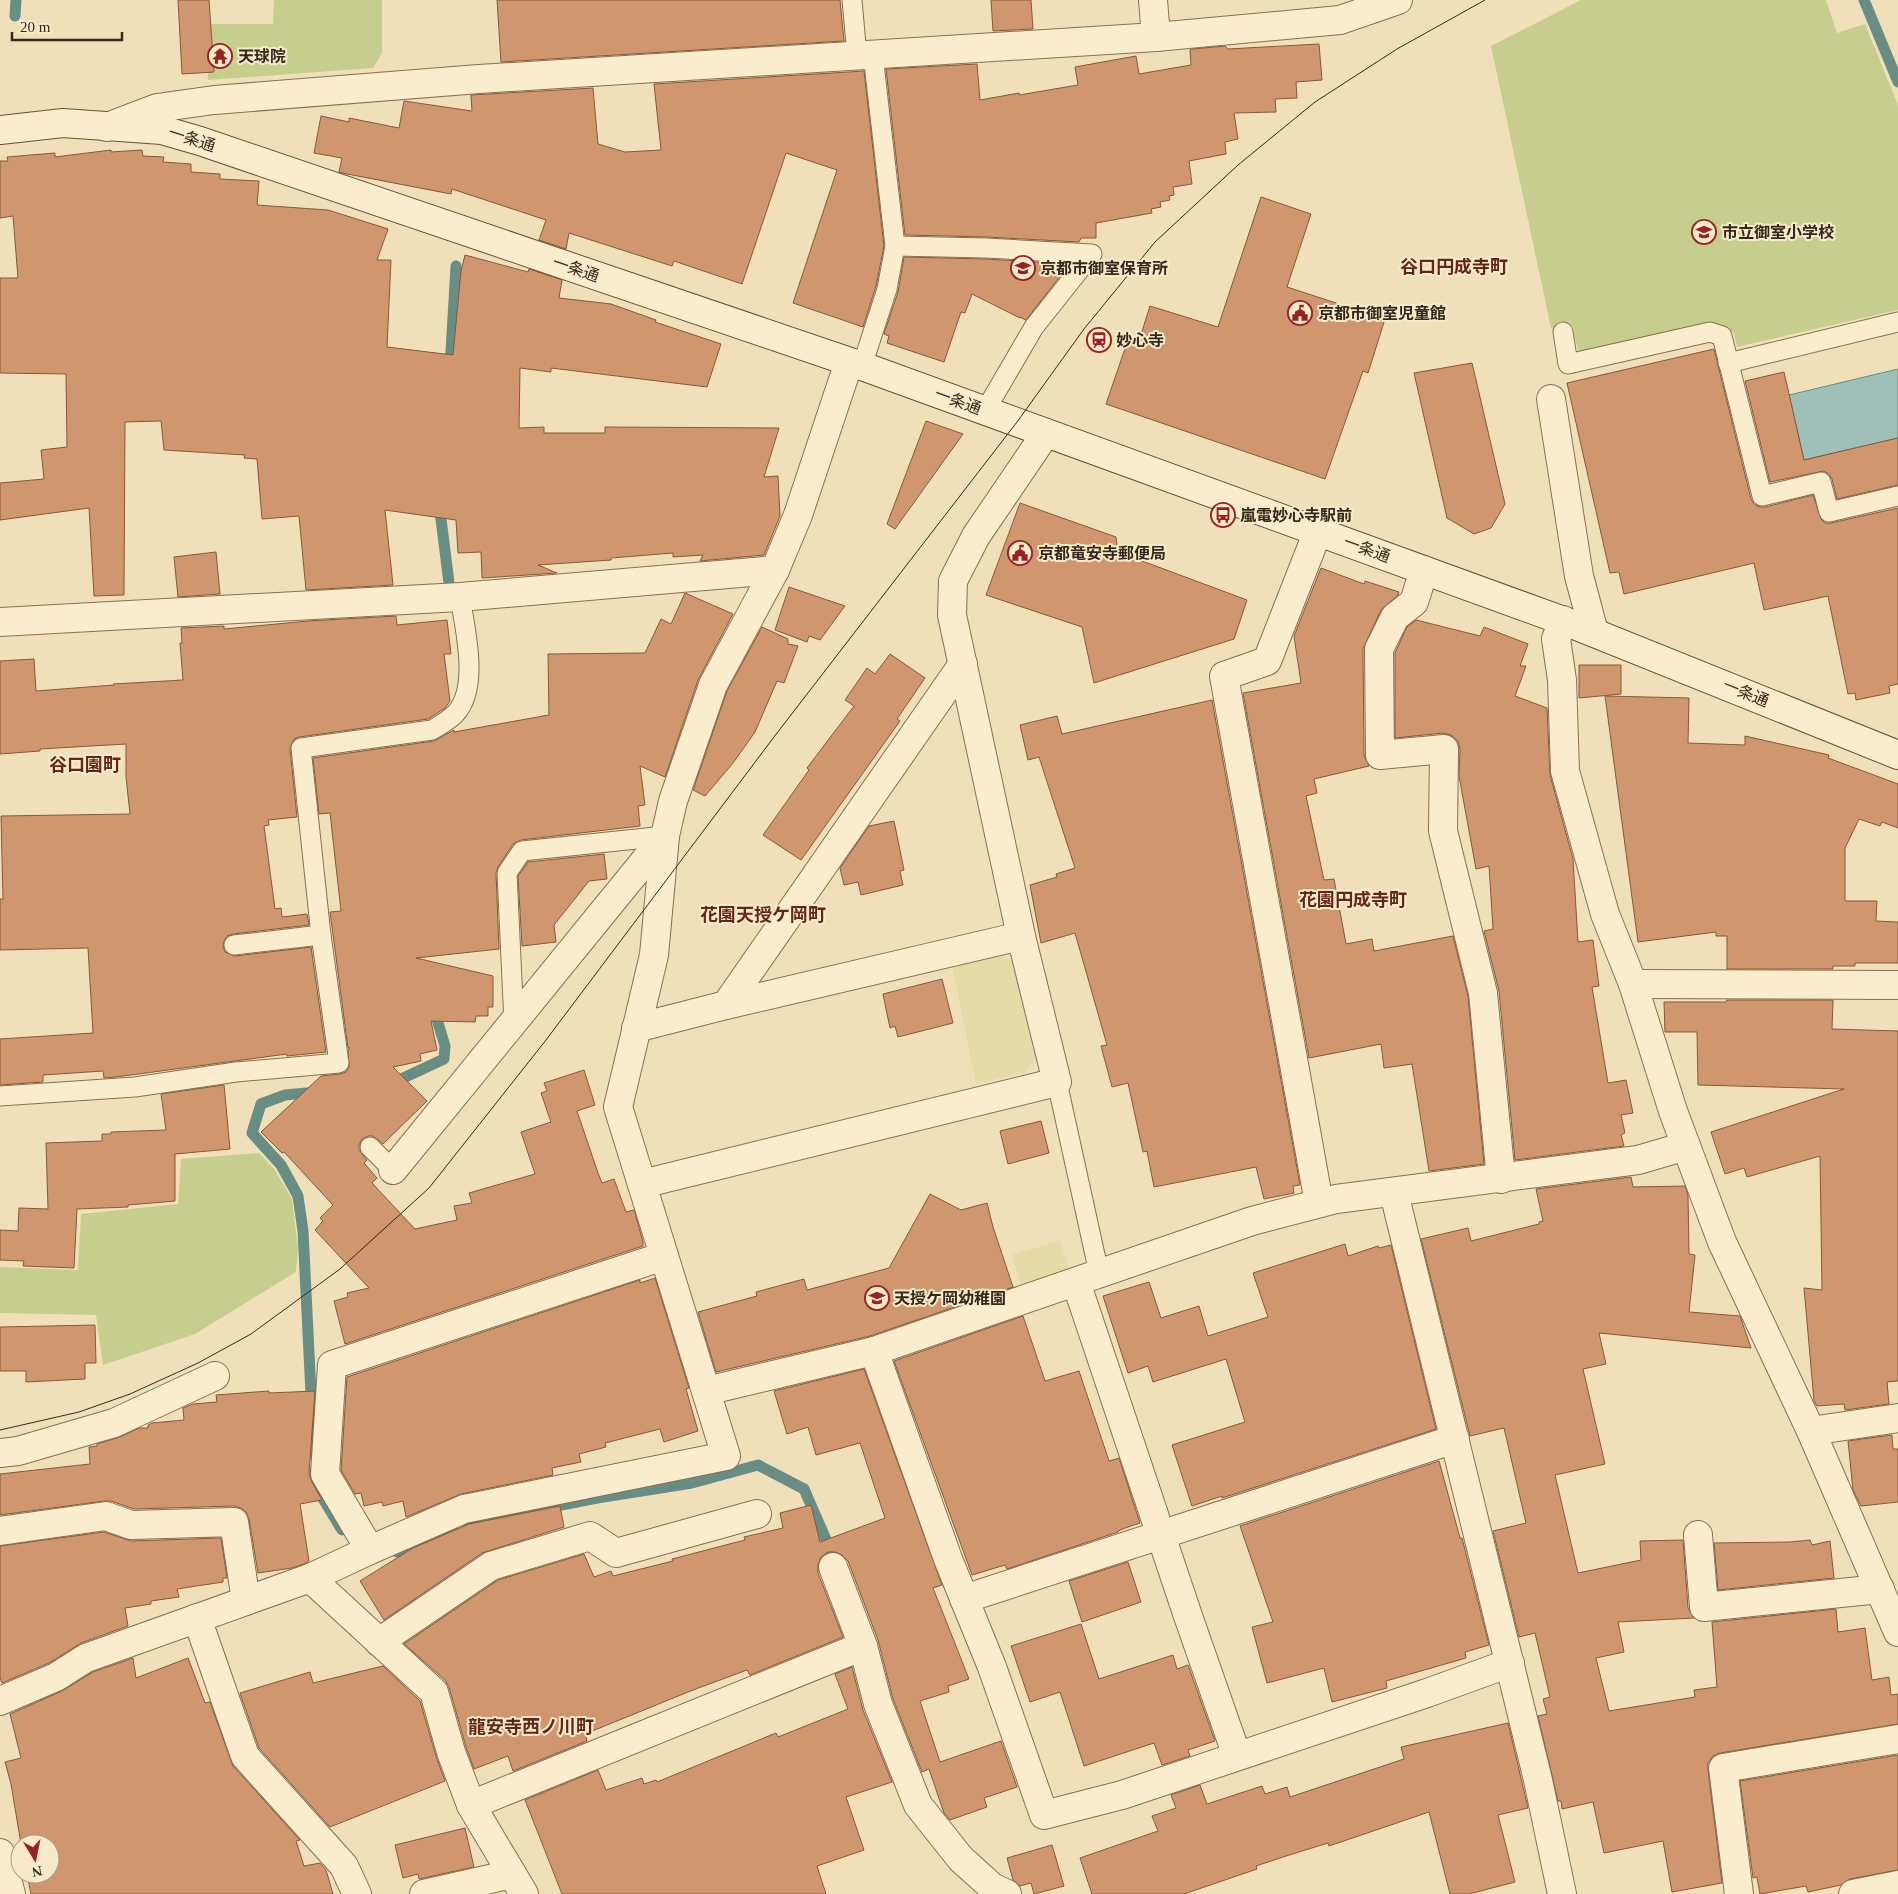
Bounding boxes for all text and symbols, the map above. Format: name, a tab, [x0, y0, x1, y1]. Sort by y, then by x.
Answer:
scale bar	[12, 10, 122, 42]
text: 20 m	[20, 19, 51, 35]
temple icon: 天球院	[207, 43, 233, 69]
place label: 天球院	[238, 48, 286, 65]
street label: 一条通	[167, 123, 217, 155]
school or university icon: 市立御室小学校	[1691, 219, 1717, 245]
place label: 市立御室小学校	[1722, 224, 1834, 241]
street label: 一条通	[551, 253, 601, 285]
school or university icon: 京都市御室保育所	[1010, 255, 1036, 281]
district label: 谷口円成寺町	[1400, 257, 1508, 277]
place label: 京都市御室保育所	[1040, 260, 1168, 277]
public building icon: 京都市御室児童館	[1287, 300, 1313, 326]
place label: 京都市御室児童館	[1318, 305, 1446, 322]
station icon: 妙心寺	[1086, 327, 1112, 353]
place label: 妙心寺	[1116, 332, 1164, 349]
street label: 一条通	[933, 385, 983, 417]
bus stop icon: 嵐電妙心寺駅前	[1210, 502, 1236, 528]
place label: 嵐電妙心寺駅前	[1240, 507, 1352, 524]
street label: 一条通	[1342, 533, 1392, 565]
public building icon: 京都竜安寺郵便局	[1007, 540, 1033, 566]
place label: 京都竜安寺郵便局	[1038, 545, 1166, 562]
street label: 一条通	[1721, 676, 1771, 710]
district label: 谷口園町	[49, 755, 121, 775]
district label: 花園円成寺町	[1299, 890, 1407, 910]
district label: 花園天授ケ岡町	[700, 905, 826, 925]
school or university icon: 天授ケ岡幼稚園	[864, 1285, 890, 1311]
place label: 天授ケ岡幼稚園	[894, 1290, 1006, 1307]
district label: 龍安寺西ノ川町	[468, 1717, 594, 1737]
north arrow	[10, 1834, 60, 1884]
text: N	[31, 1863, 43, 1880]

